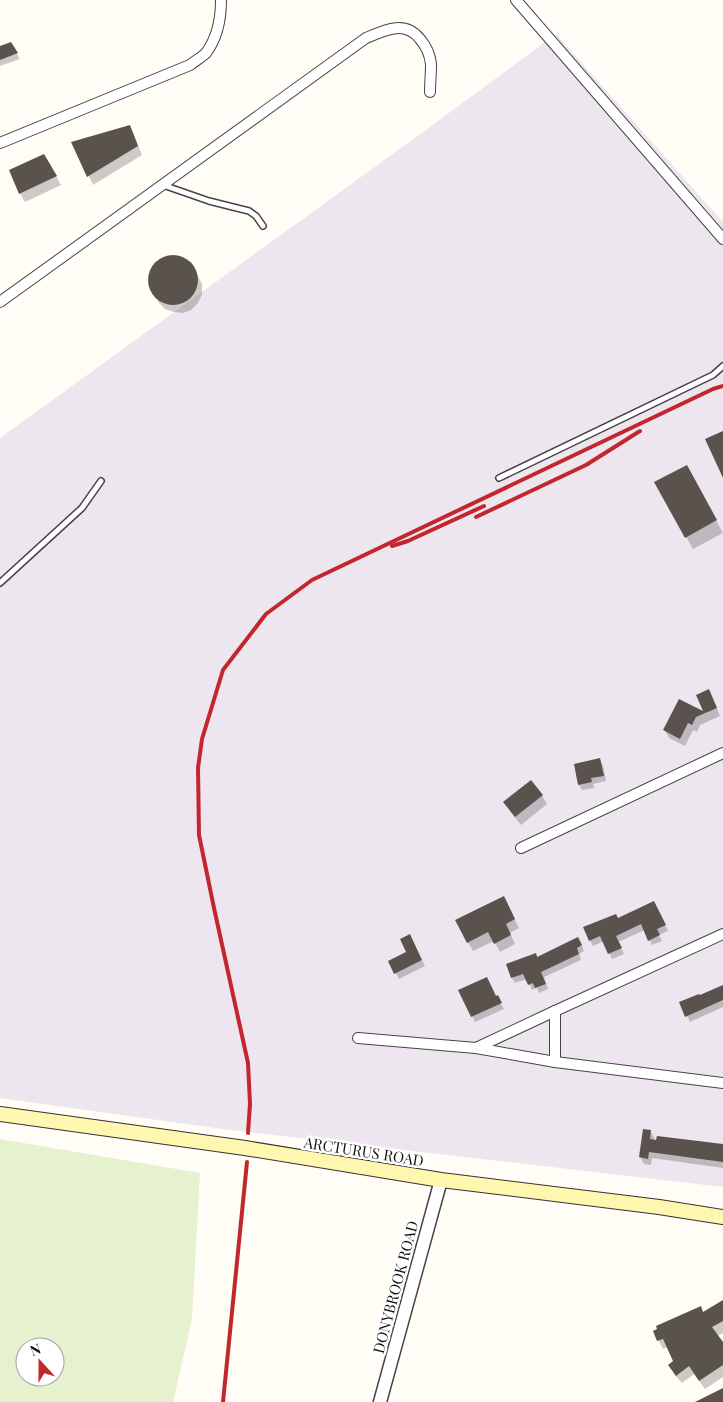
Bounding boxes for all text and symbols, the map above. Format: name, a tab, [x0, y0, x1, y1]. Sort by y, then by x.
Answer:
street label: ARCTURUS ROAD	[302, 1132, 425, 1170]
street label: DONYBROOK ROAD	[368, 1218, 422, 1356]
north arrow	[15, 1337, 65, 1387]
text: N	[27, 1339, 43, 1360]

